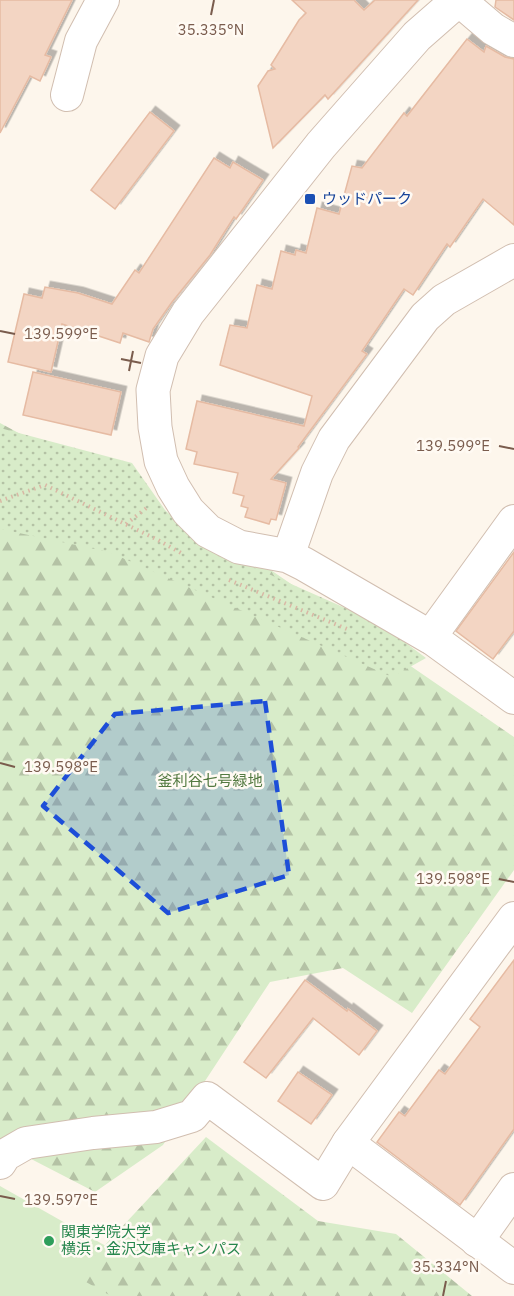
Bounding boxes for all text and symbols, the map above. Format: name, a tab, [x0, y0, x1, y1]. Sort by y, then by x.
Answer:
text: 35.335°N	[178, 20, 244, 39]
place label: ウッドパーク	[322, 189, 412, 208]
marker: ウッドパーク	[303, 192, 317, 206]
text: 139.599°E	[24, 324, 98, 343]
text: 139.599°E	[416, 436, 490, 455]
text: 139.598°E	[24, 757, 98, 776]
park label: 釜利谷七号緑地	[157, 771, 263, 790]
text: 139.598°E	[416, 869, 490, 888]
text: 139.597°E	[24, 1190, 98, 1209]
place label: 関東学院大学 横浜・金沢文庫キャンパス	[61, 1222, 241, 1258]
marker: 関東学院大学 横浜・金沢文庫キャンパス	[42, 1234, 56, 1248]
text: 35.334°N	[413, 1257, 479, 1276]

